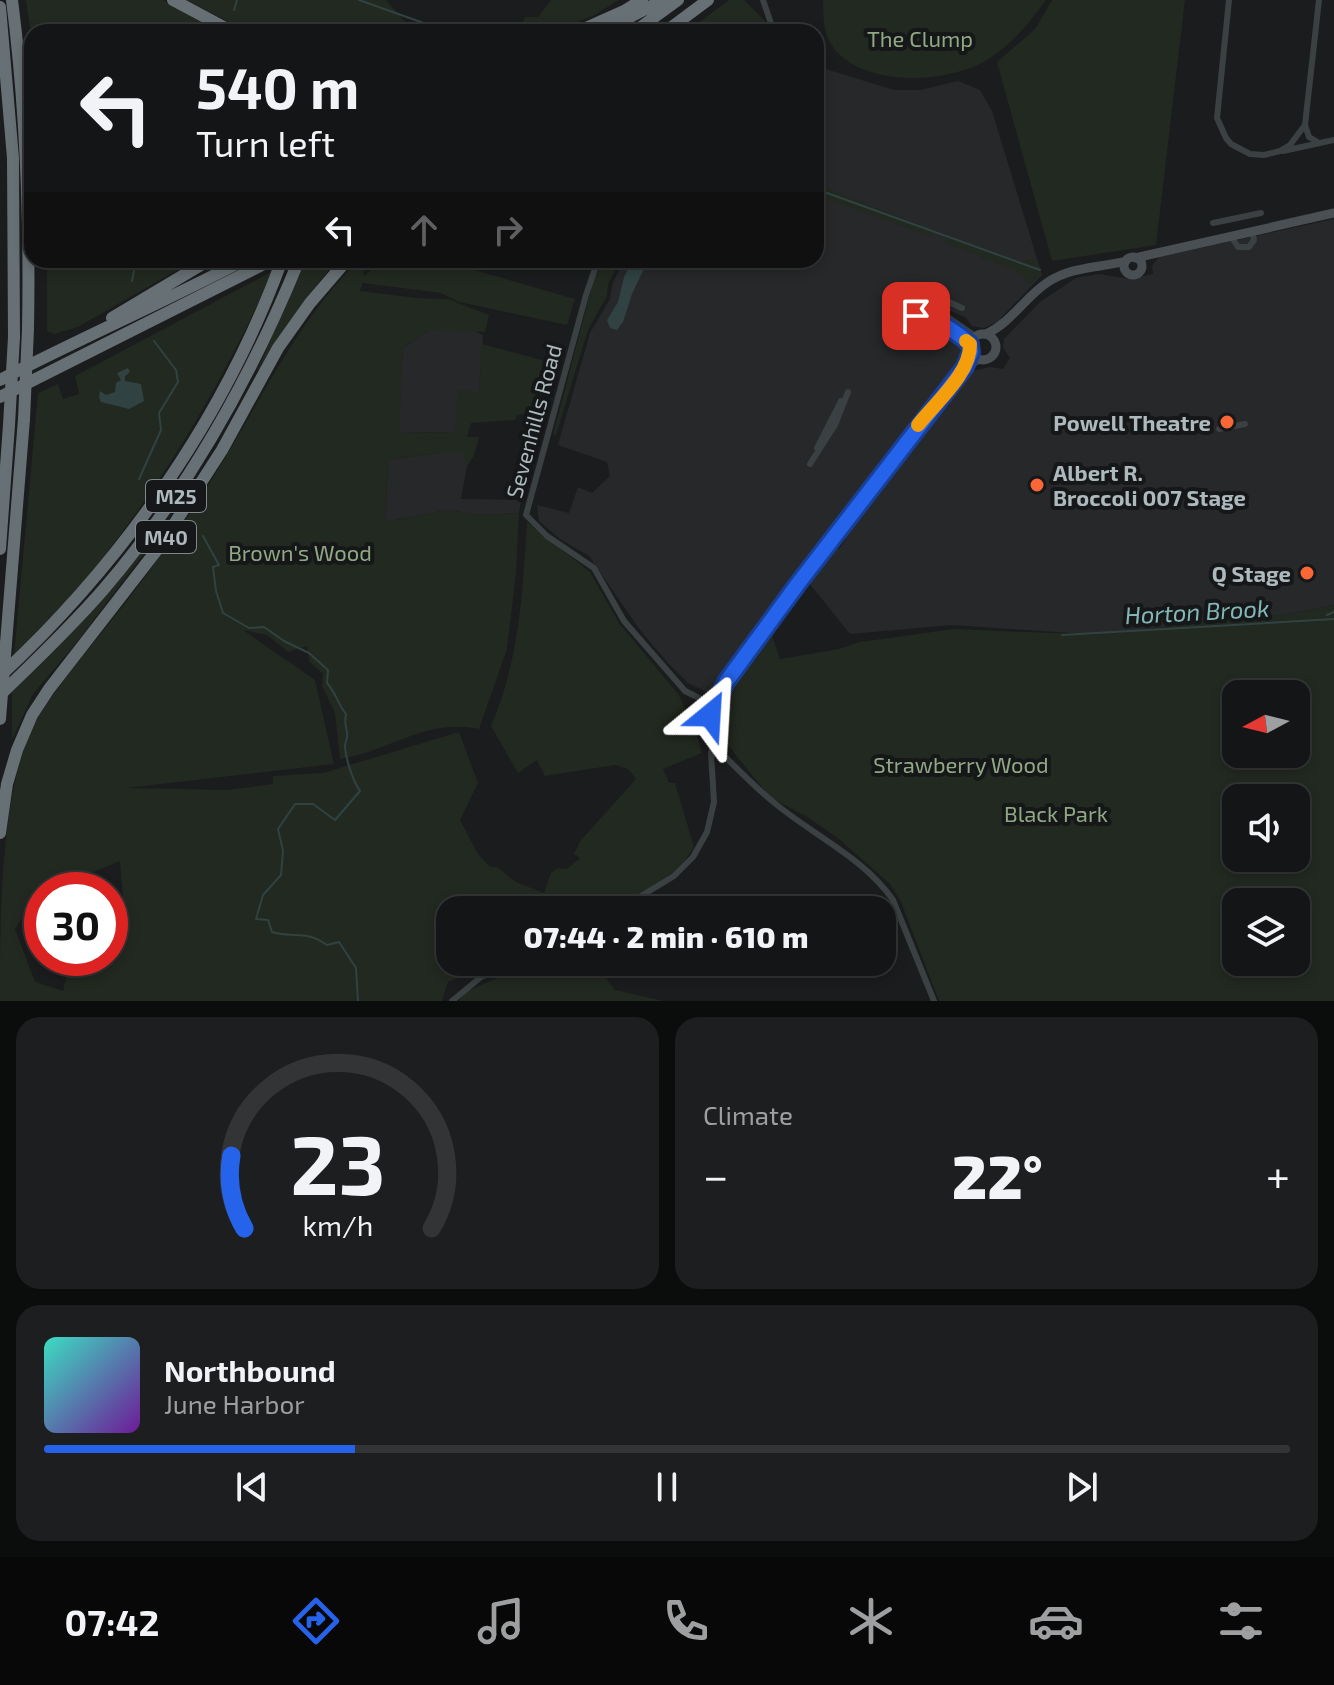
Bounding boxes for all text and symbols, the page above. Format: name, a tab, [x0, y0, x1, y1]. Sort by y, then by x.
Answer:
park label: The Clump	[867, 25, 973, 51]
text: 540 m	[196, 53, 359, 120]
icon: left	[64, 56, 168, 160]
text: Turn left	[196, 121, 335, 164]
icon: left	[318, 208, 362, 252]
icon: ahead	[402, 208, 446, 252]
icon: right	[486, 208, 530, 252]
pin	[882, 282, 950, 350]
icon: arrive	[894, 294, 938, 338]
street label: Sevenhills Road	[500, 341, 566, 501]
place label: Powell Theatre	[1053, 409, 1211, 435]
marker: Powell Theatre	[1218, 413, 1236, 431]
place label: Albert R. Broccoli 007 Stage	[1053, 459, 1246, 510]
marker: Albert R. Broccoli 007 Stage	[1028, 476, 1046, 494]
road number: M25	[146, 480, 206, 512]
road number: M40	[136, 521, 196, 553]
park label: Brown's Wood	[228, 539, 372, 565]
place label: Q Stage	[1212, 560, 1291, 587]
marker: Q Stage	[1298, 564, 1316, 582]
water label: Horton Brook	[1124, 593, 1270, 629]
position arrow	[668, 673, 752, 757]
north arrow	[1222, 680, 1310, 768]
map controls	[1222, 680, 1310, 976]
park label: Strawberry Wood	[873, 751, 1049, 777]
button: sound	[1222, 784, 1310, 872]
park label: Black Park	[1004, 800, 1108, 826]
speed limit sign: 30	[24, 872, 128, 976]
button: layers	[1222, 888, 1310, 976]
text: 07:44 · 2 min · 610 m	[524, 918, 808, 954]
text: Climate	[703, 1099, 793, 1130]
text: 23	[290, 1112, 385, 1212]
text: 22°	[952, 1139, 1043, 1211]
text: −	[703, 1148, 729, 1201]
text: +	[1266, 1148, 1290, 1201]
text: km/h	[302, 1207, 373, 1242]
text: Northbound	[164, 1352, 336, 1388]
text: June Harbor	[164, 1388, 305, 1419]
icon: previous	[230, 1465, 274, 1509]
icon: pause	[645, 1465, 689, 1509]
icon: next	[1060, 1465, 1104, 1509]
icon: directions	[288, 1593, 344, 1649]
icon: music	[473, 1593, 529, 1649]
icon: phone	[658, 1593, 714, 1649]
icon: climate	[843, 1593, 899, 1649]
icon: car	[1028, 1593, 1084, 1649]
icon: filters	[1213, 1593, 1269, 1649]
text: 07:42	[65, 1600, 159, 1643]

